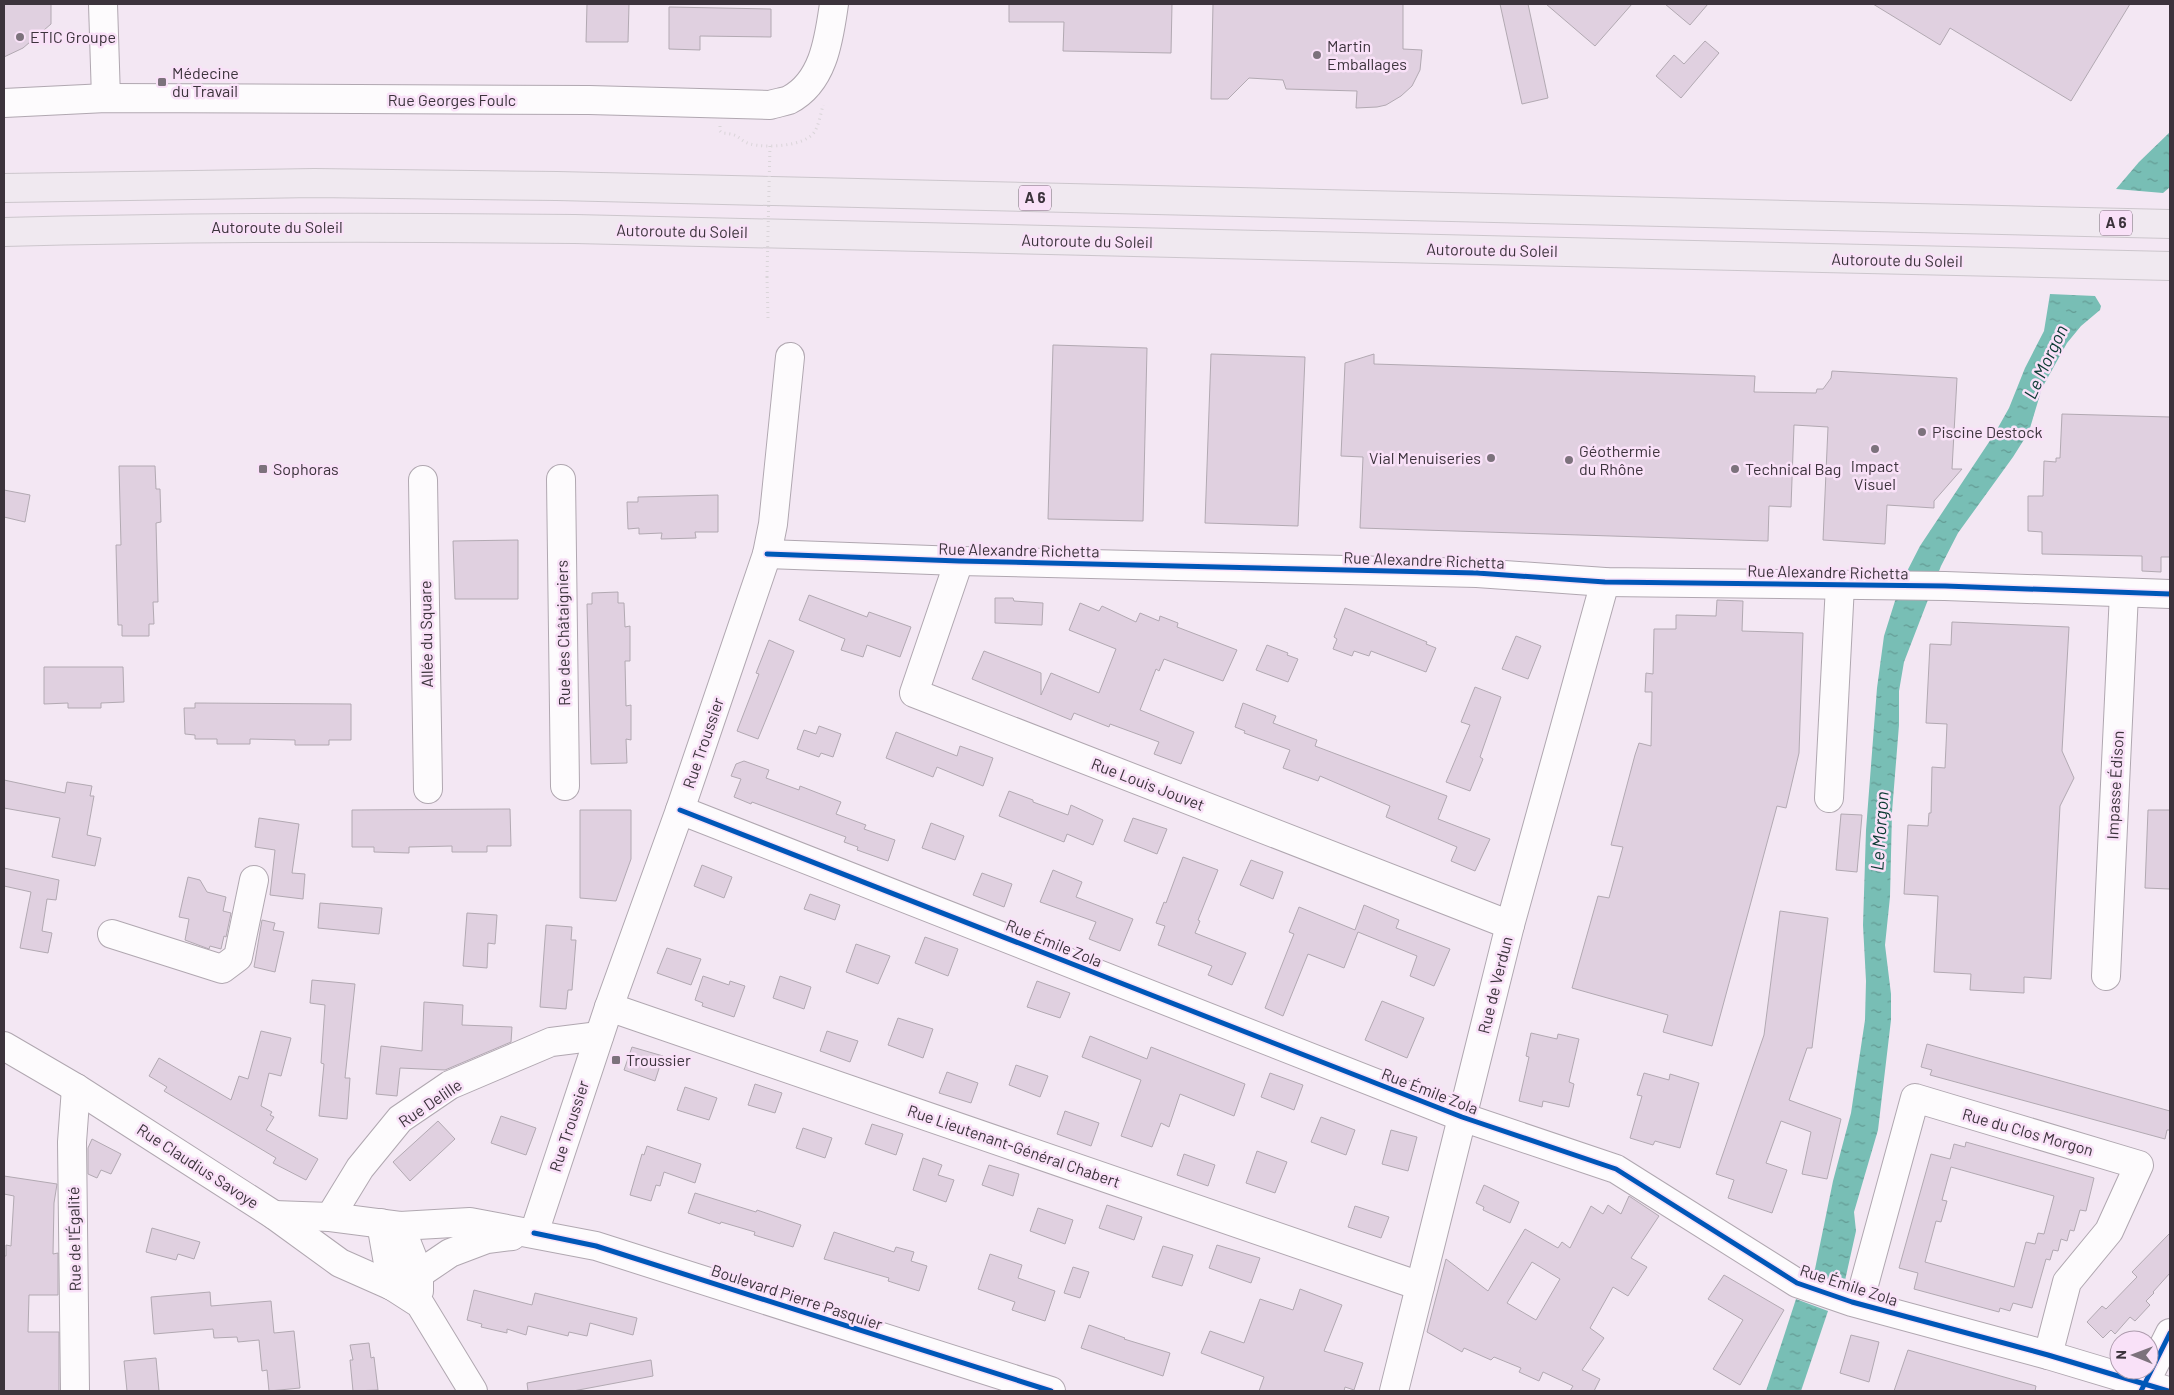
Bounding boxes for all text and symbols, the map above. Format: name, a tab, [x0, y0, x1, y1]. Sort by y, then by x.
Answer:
place label: ETIC Groupe	[30, 27, 116, 46]
marker: ETIC Groupe	[14, 31, 26, 43]
place label: Martin Emballages	[1327, 36, 1407, 73]
marker: Martin Emballages	[1311, 49, 1323, 61]
place label: Médecine du Travail	[172, 63, 239, 100]
marker: Médecine du Travail	[156, 76, 168, 88]
street label: Rue Georges Foulc	[388, 90, 516, 109]
road number: A 6	[1019, 186, 1051, 210]
road number: A 6	[2100, 210, 2132, 236]
street label: Autoroute du Soleil	[211, 217, 343, 236]
street label: Autoroute du Soleil	[616, 220, 748, 241]
street label: Autoroute du Soleil	[1021, 230, 1153, 251]
street label: Autoroute du Soleil	[1426, 239, 1558, 260]
street label: Autoroute du Soleil	[1831, 249, 1963, 270]
water label: Le Morgon	[2018, 321, 2072, 402]
place label: Piscine Destock	[1932, 422, 2042, 441]
marker: Piscine Destock	[1916, 426, 1928, 438]
place label: Géothermie du Rhône	[1579, 441, 1660, 478]
marker: Impact Visuel	[1869, 443, 1881, 455]
place label: Vial Menuiseries	[1369, 448, 1481, 467]
marker: Vial Menuiseries	[1485, 452, 1497, 464]
marker: Géothermie du Rhône	[1563, 454, 1575, 466]
place label: Impact Visuel	[1851, 456, 1899, 493]
place label: Sophoras	[273, 459, 339, 478]
place label: Technical Bag	[1745, 459, 1841, 478]
marker: Sophoras	[257, 463, 269, 475]
marker: Technical Bag	[1729, 463, 1741, 475]
street label: Rue Alexandre Richetta	[938, 539, 1100, 560]
street label: Rue Alexandre Richetta	[1343, 547, 1505, 572]
street label: Rue des Châtaigniers	[552, 560, 573, 706]
street label: Rue Alexandre Richetta	[1747, 561, 1909, 582]
street label: Allée du Square	[415, 580, 436, 688]
street label: Rue Troussier	[678, 695, 727, 791]
street label: Impasse Édison	[2102, 730, 2127, 840]
street label: Rue Louis Jouvet	[1089, 753, 1207, 814]
water label: Le Morgon	[1865, 791, 1893, 871]
street label: Rue Émile Zola	[1003, 915, 1105, 970]
street label: Rue de Verdun	[1473, 934, 1516, 1035]
place label: Troussier	[626, 1050, 691, 1069]
marker: Troussier	[610, 1054, 622, 1066]
street label: Rue Émile Zola	[1379, 1063, 1481, 1118]
street label: Rue Delille	[394, 1075, 465, 1131]
street label: Rue Troussier	[545, 1078, 592, 1174]
street label: Rue Lieutenant-Général Chabert	[905, 1100, 1123, 1191]
street label: Rue du Clos Morgon	[1960, 1104, 2096, 1159]
street label: Rue Claudius Savoye	[134, 1119, 263, 1212]
street label: Rue de l'Égalité	[63, 1187, 84, 1291]
street label: Boulevard Pierre Pasquier	[709, 1260, 885, 1333]
street label: Rue Émile Zola	[1798, 1260, 1901, 1309]
north arrow	[2109, 1330, 2159, 1380]
text: N	[2112, 1350, 2129, 1360]

